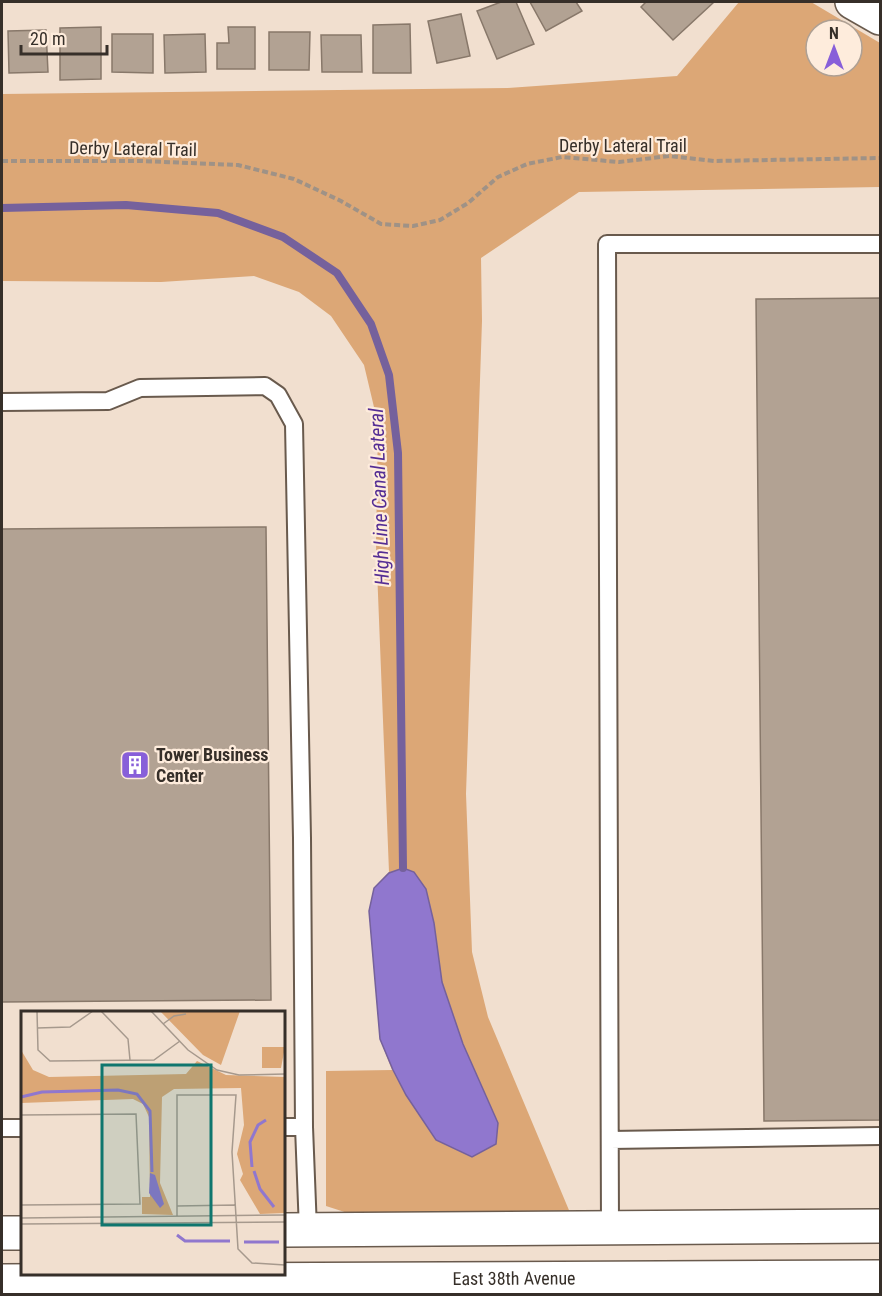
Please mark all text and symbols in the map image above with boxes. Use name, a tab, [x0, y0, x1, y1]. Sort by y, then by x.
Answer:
scale bar	[21, 18, 106, 56]
north arrow	[804, 18, 864, 78]
text: N	[829, 24, 839, 43]
text: 20 m	[30, 28, 65, 49]
street label: Derby Lateral Trail	[559, 135, 687, 156]
street label: Derby Lateral Trail	[69, 137, 197, 160]
water label: High Line Canal Lateral	[364, 407, 394, 586]
place label: Tower Business Center	[156, 744, 269, 786]
building icon: Tower Business Center	[119, 749, 151, 781]
inset map	[21, 1011, 285, 1275]
street label: East 38th Avenue	[452, 1267, 576, 1289]

